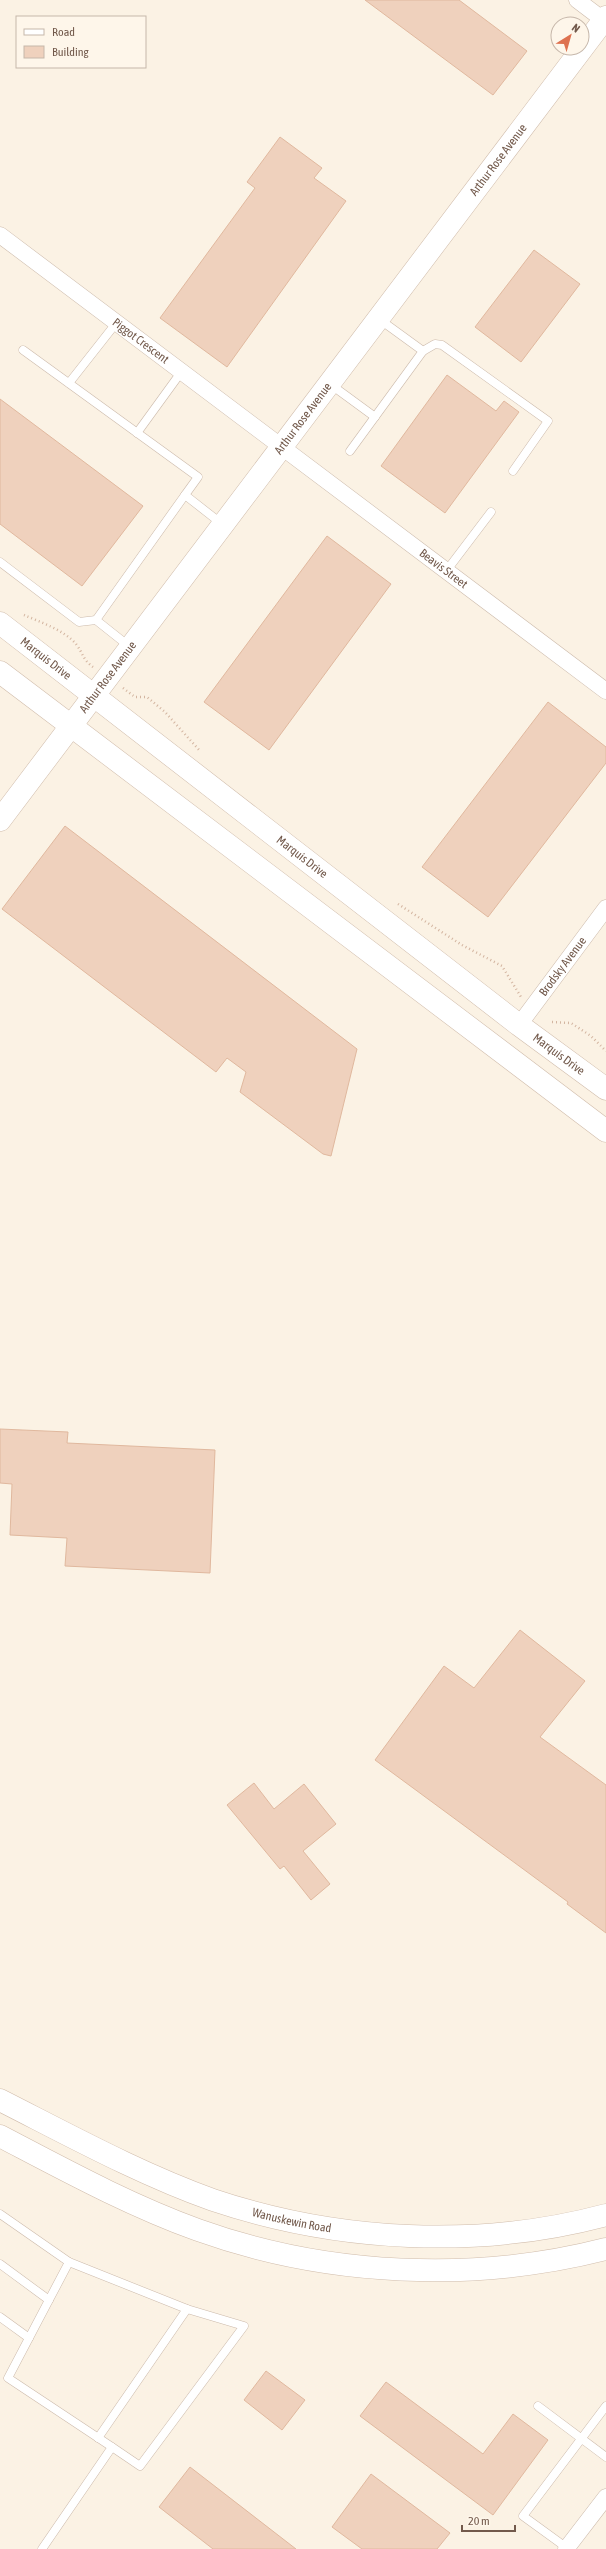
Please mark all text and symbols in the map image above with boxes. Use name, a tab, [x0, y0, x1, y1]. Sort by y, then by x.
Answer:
legend	[16, 16, 146, 68]
north arrow	[550, 16, 590, 56]
text: N	[570, 21, 582, 35]
text: Road	[52, 25, 75, 39]
text: Building	[52, 45, 90, 59]
street label: Arthur Rose Avenue	[467, 121, 530, 198]
street label: Piggot Crescent	[110, 315, 172, 367]
street label: Arthur Rose Avenue	[272, 380, 334, 457]
street label: Beavis Street	[417, 546, 471, 592]
street label: Marquis Drive	[18, 634, 74, 683]
street label: Arthur Rose Avenue	[76, 639, 139, 716]
street label: Marquis Drive	[274, 833, 330, 881]
street label: Brodsky Avenue	[536, 934, 589, 999]
street label: Marquis Drive	[530, 1031, 587, 1078]
street label: Wanuskewin Road	[251, 2205, 332, 2235]
scale bar	[462, 2507, 515, 2533]
text: 20 m	[468, 2514, 490, 2528]

